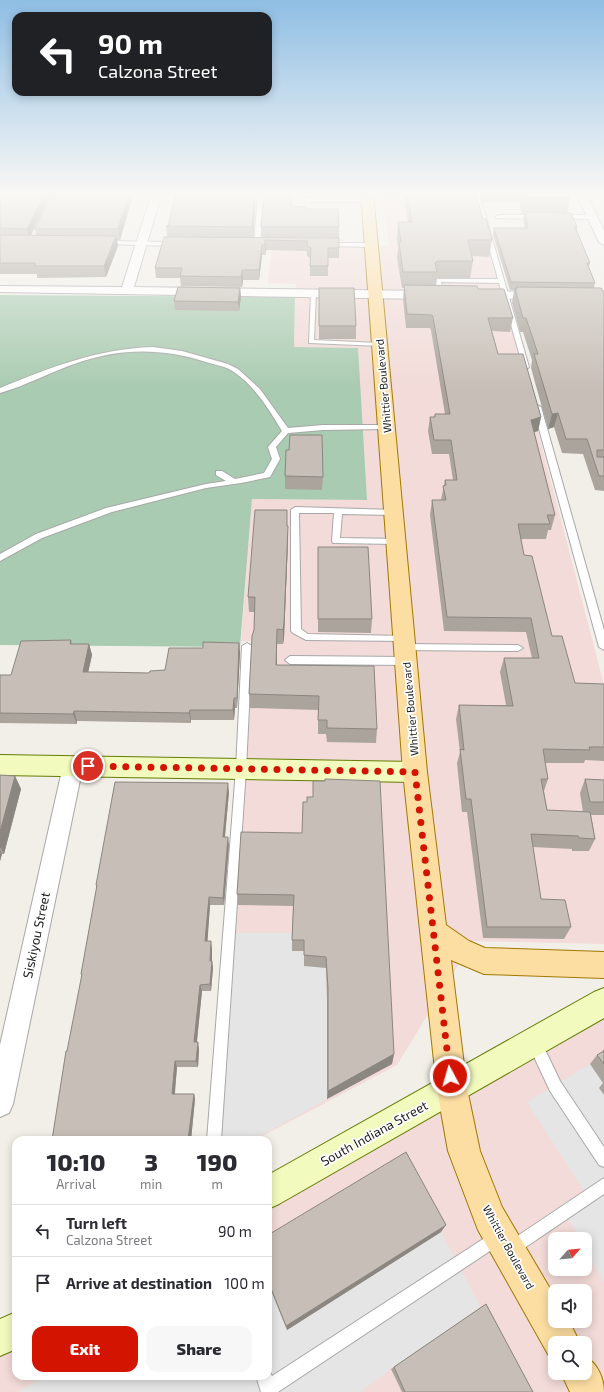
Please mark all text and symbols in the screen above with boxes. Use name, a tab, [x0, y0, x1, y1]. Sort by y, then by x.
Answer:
text: 90 m	[98, 26, 163, 60]
icon: left	[32, 28, 84, 80]
text: Calzona Street	[98, 60, 217, 82]
street label: Whittier Boulevard	[372, 339, 394, 433]
street label: Whittier Boulevard	[399, 662, 421, 756]
pin	[71, 749, 105, 783]
icon: arrive	[77, 755, 99, 777]
street label: Siskiyou Street	[19, 890, 53, 980]
position arrow	[429, 1055, 471, 1097]
street label: South Indiana Street	[318, 1097, 430, 1169]
text: 10:10	[47, 1147, 106, 1176]
text: 3	[144, 1147, 158, 1176]
text: 190	[197, 1147, 238, 1176]
text: Arrival	[56, 1176, 96, 1192]
text: min	[140, 1176, 162, 1192]
text: m	[211, 1176, 223, 1192]
street label: Whittier Boulevard	[481, 1203, 537, 1291]
text: Turn left	[66, 1214, 127, 1232]
icon: left	[32, 1220, 54, 1242]
text: 90 m	[218, 1222, 252, 1240]
text: Calzona Street	[66, 1232, 152, 1248]
north arrow	[548, 1232, 592, 1276]
map controls	[548, 1232, 592, 1380]
icon: arrive	[32, 1272, 54, 1294]
text: Arrive at destination	[66, 1274, 212, 1292]
text: 100 m	[224, 1274, 265, 1292]
button: sound	[548, 1284, 592, 1328]
button: Exit	[32, 1326, 138, 1372]
button: Share	[146, 1326, 252, 1372]
button: search	[548, 1336, 592, 1380]

